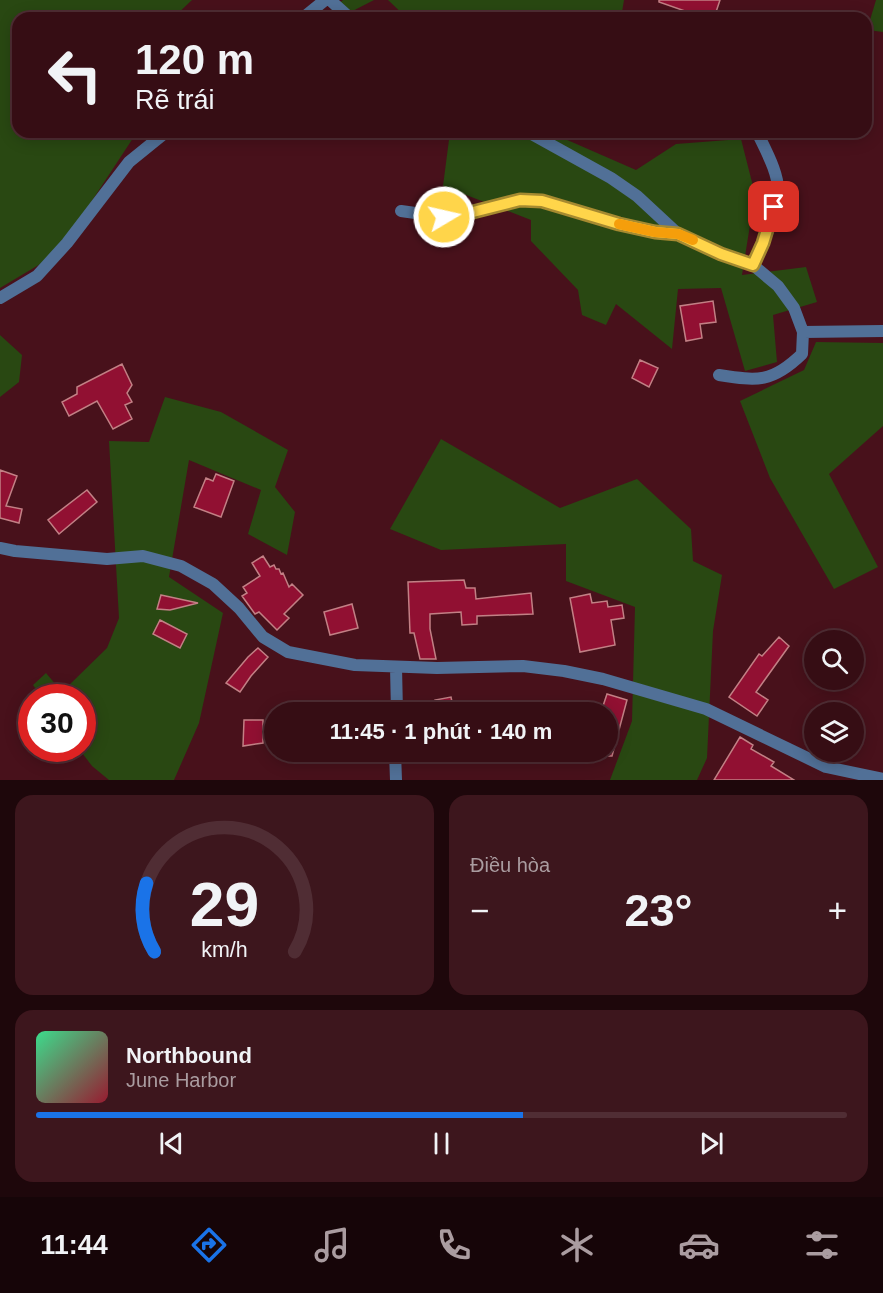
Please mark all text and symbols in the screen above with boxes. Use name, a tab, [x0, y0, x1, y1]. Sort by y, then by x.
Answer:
icon: left	[36, 36, 114, 114]
text: 120 m	[135, 36, 254, 83]
text: Rẽ trái	[135, 85, 215, 115]
pin	[748, 181, 799, 232]
position arrow	[412, 185, 476, 249]
icon: arrive	[757, 190, 790, 223]
map controls	[804, 630, 864, 762]
button: search	[804, 630, 864, 690]
speed limit sign: 30	[18, 684, 96, 762]
button: layers	[804, 702, 864, 762]
text: 11:45 · 1 phút · 140 m	[330, 719, 552, 744]
text: Điều hòa	[470, 854, 550, 876]
text: 29	[190, 870, 259, 939]
text: 23°	[624, 885, 693, 936]
text: −	[470, 892, 489, 929]
text: +	[828, 892, 847, 929]
text: km/h	[201, 938, 248, 962]
text: Northbound	[126, 1043, 252, 1068]
text: June Harbor	[126, 1069, 236, 1091]
icon: previous	[155, 1127, 188, 1160]
icon: pause	[425, 1127, 458, 1160]
icon: next	[695, 1127, 728, 1160]
icon: directions	[188, 1224, 230, 1266]
icon: music	[311, 1224, 353, 1266]
icon: phone	[433, 1224, 475, 1266]
icon: climate	[556, 1224, 598, 1266]
icon: car	[678, 1224, 720, 1266]
icon: filters	[801, 1224, 843, 1266]
text: 11:44	[40, 1230, 108, 1260]

